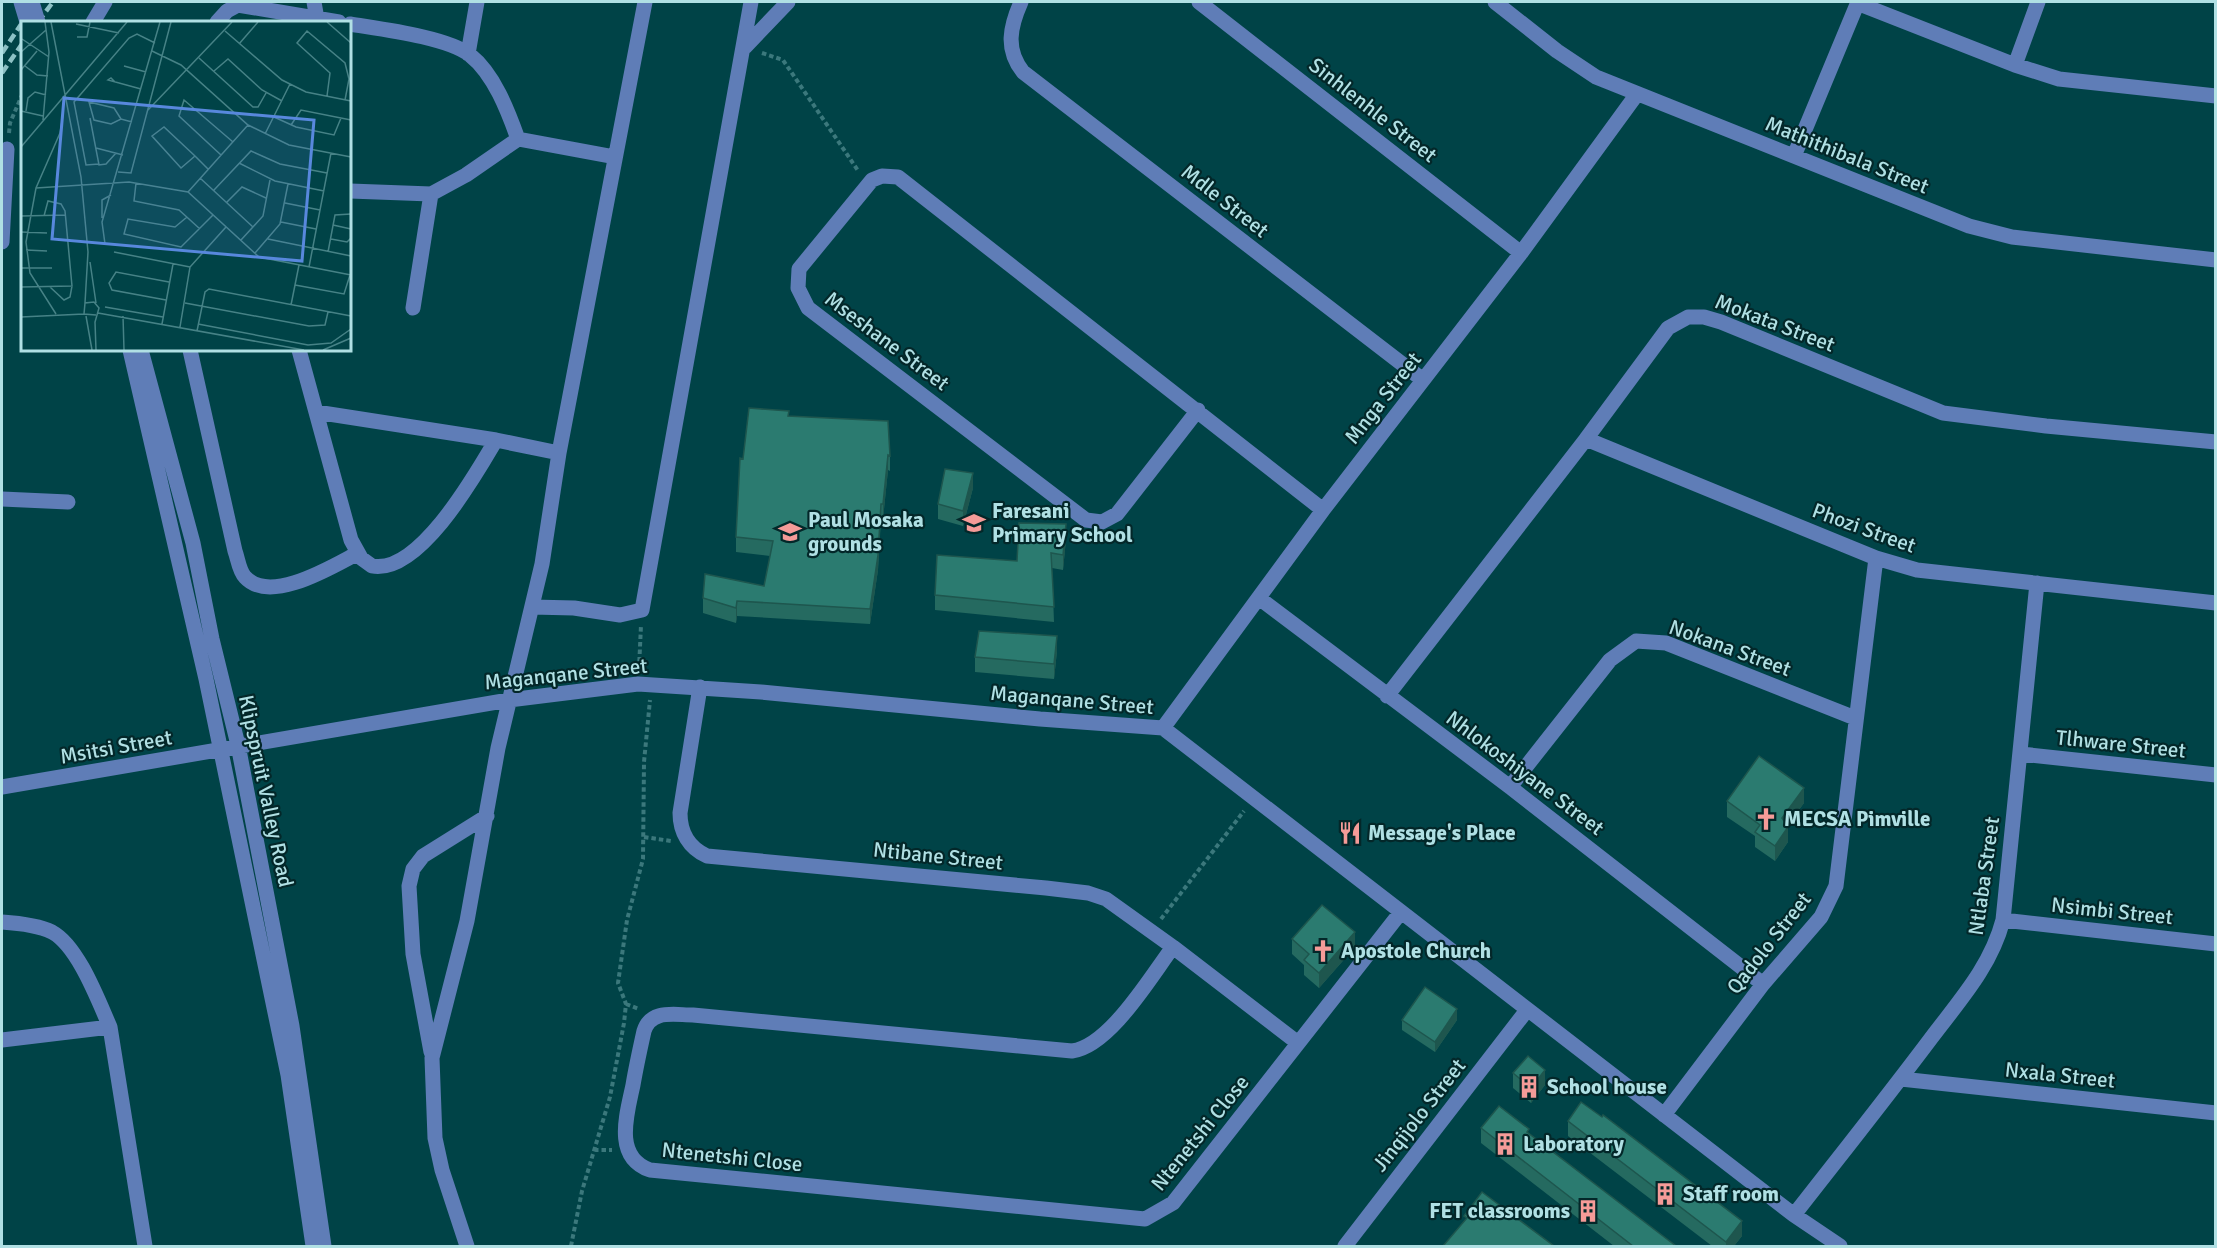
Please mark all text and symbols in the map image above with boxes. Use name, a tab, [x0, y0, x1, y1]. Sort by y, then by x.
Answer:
inset map	[21, 21, 351, 351]
street label: Sinhlenhle Street	[1304, 52, 1442, 168]
street label: Mathithibala Street	[1761, 110, 1933, 200]
street label: Mdle Street	[1176, 159, 1274, 243]
street label: Mseshane Street	[820, 286, 954, 396]
street label: Mokata Street	[1711, 288, 1839, 358]
street label: Mnga Street	[1339, 347, 1427, 449]
street label: Phozi Street	[1809, 497, 1919, 559]
place label: Faresani Primary School	[992, 498, 1133, 548]
place label: Paul Mosaka grounds	[808, 507, 924, 557]
school or university icon: Faresani Primary School	[961, 510, 987, 536]
school or university icon: Paul Mosaka grounds	[777, 519, 803, 545]
street label: Nokana Street	[1666, 614, 1794, 682]
street label: Maganqane Street	[483, 653, 649, 695]
street label: Maganqane Street	[989, 680, 1155, 720]
street label: Klipspruit Valley Road	[233, 693, 299, 889]
street label: Nhlokoshiyane Street	[1441, 705, 1609, 841]
street label: Msitsi Street	[58, 724, 174, 770]
street label: Tlhware Street	[2055, 724, 2187, 764]
church icon: MECSA Pimville	[1753, 806, 1779, 832]
place label: MECSA Pimville	[1784, 806, 1930, 832]
street label: Ntlaba Street	[1963, 815, 2005, 937]
restaurant icon: Message's Place	[1337, 820, 1363, 846]
place label: Message's Place	[1368, 820, 1516, 846]
street label: Ntibane Street	[872, 836, 1004, 876]
street label: Qadolo Street	[1721, 887, 1817, 999]
street label: Nsimbi Street	[2050, 892, 2174, 930]
church icon: Apostole Church	[1310, 938, 1336, 964]
place label: Apostole Church	[1341, 938, 1491, 964]
street label: Jinqijolo Street	[1367, 1053, 1471, 1177]
street label: Nxala Street	[2004, 1056, 2116, 1094]
street label: Ntenetshi Close	[1145, 1070, 1255, 1196]
building icon: School house	[1516, 1074, 1542, 1100]
place label: School house	[1547, 1074, 1667, 1100]
building icon: Laboratory	[1492, 1131, 1518, 1157]
place label: Laboratory	[1523, 1131, 1624, 1157]
street label: Ntenetshi Close	[660, 1137, 804, 1177]
building icon: Staff room	[1652, 1181, 1678, 1207]
place label: Staff room	[1683, 1181, 1779, 1207]
place label: FET classrooms	[1429, 1198, 1570, 1224]
building icon: FET classrooms	[1575, 1198, 1601, 1224]

